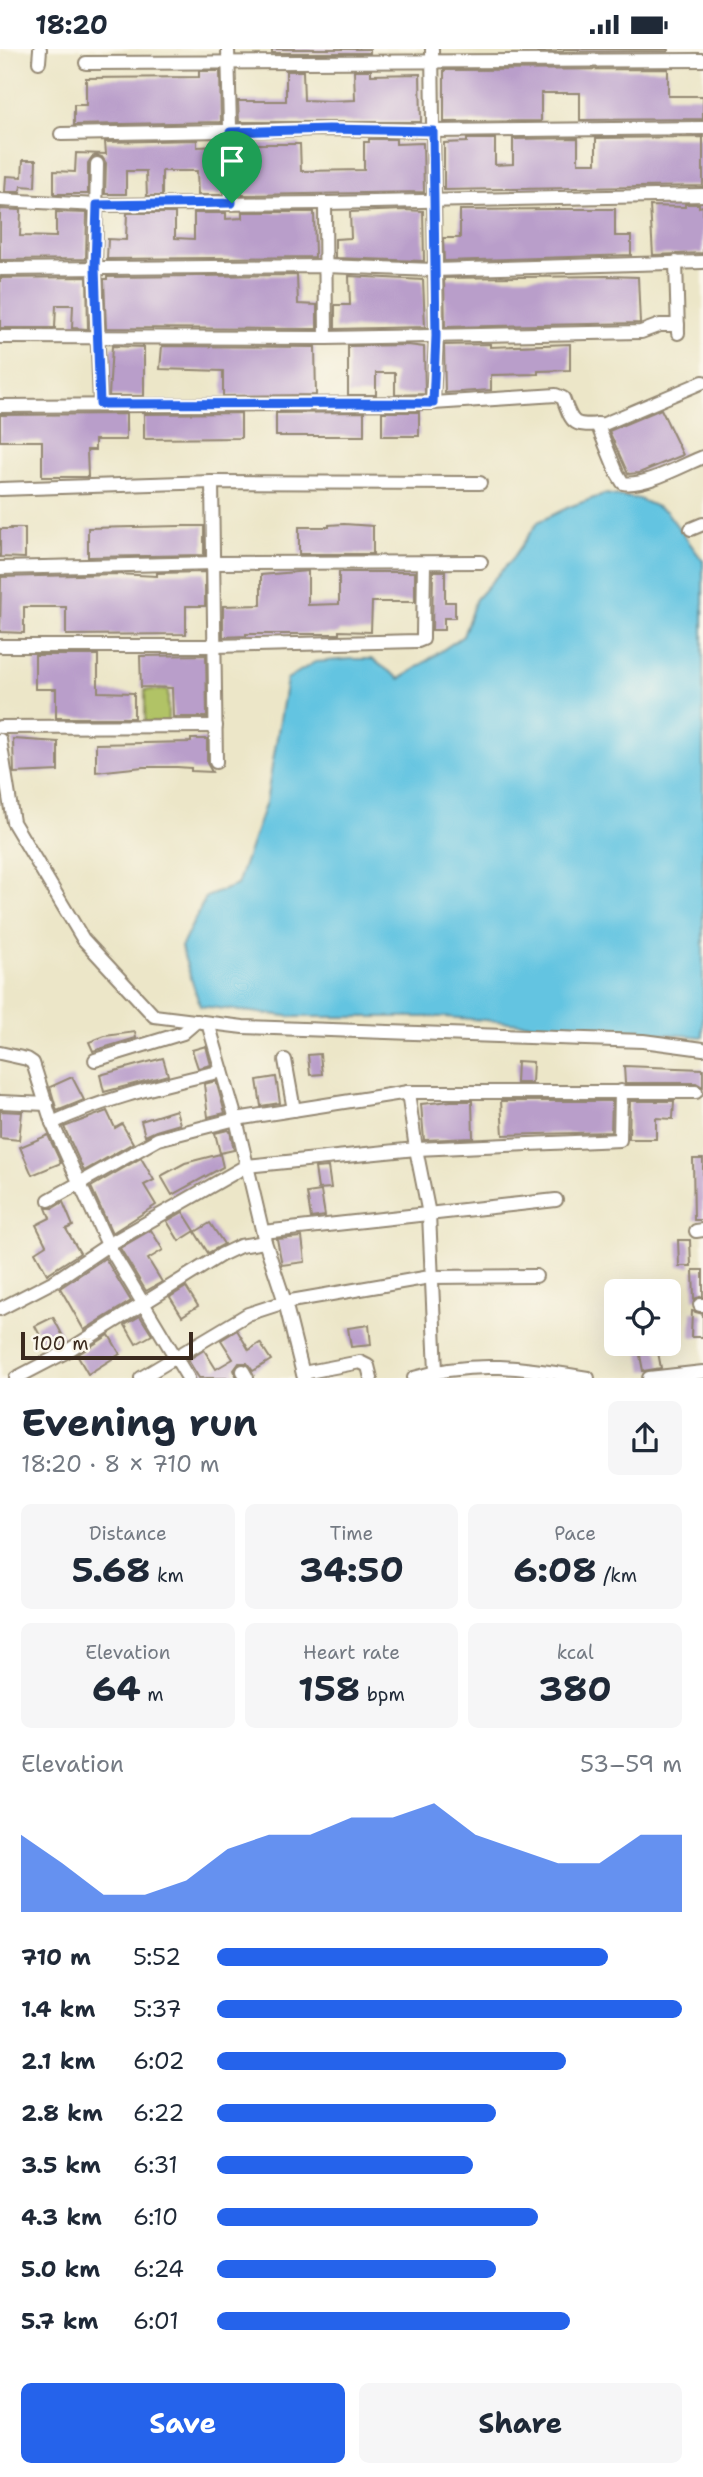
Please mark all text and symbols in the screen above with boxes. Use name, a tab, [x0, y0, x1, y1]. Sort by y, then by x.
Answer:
text: 18:20	[35, 7, 108, 42]
pin	[202, 131, 262, 203]
icon: arrive	[213, 142, 251, 180]
map controls	[604, 1279, 681, 1356]
button: locate	[604, 1279, 681, 1356]
scale bar	[21, 1329, 192, 1361]
text: 100 m	[32, 1331, 89, 1356]
text: Evening run	[21, 1397, 258, 1448]
button: share	[608, 1401, 682, 1475]
text: 18:20 · 8 × 710 m	[21, 1449, 220, 1479]
text: Distance	[89, 1521, 167, 1546]
text: Time	[330, 1521, 373, 1546]
text: Pace	[554, 1521, 596, 1546]
text: 5.68	[72, 1546, 150, 1593]
text: 34:50	[299, 1546, 404, 1593]
text: 6:08	[513, 1546, 597, 1593]
text: km	[150, 1563, 184, 1588]
text: /km	[597, 1563, 637, 1588]
text: Elevation	[85, 1640, 170, 1665]
text: Heart rate	[303, 1640, 400, 1665]
text: kcal	[557, 1640, 594, 1665]
text: 64	[92, 1665, 141, 1712]
text: 158	[298, 1665, 360, 1712]
text: 380	[539, 1665, 612, 1712]
text: m	[141, 1682, 164, 1707]
text: bpm	[360, 1682, 405, 1707]
text: Elevation	[21, 1749, 124, 1779]
text: 53–59 m	[580, 1749, 682, 1779]
text: 710 m	[21, 1942, 91, 1972]
text: 5:52	[133, 1942, 181, 1972]
text: 1.4 km	[21, 1994, 95, 2024]
text: 5:37	[133, 1994, 182, 2024]
text: 2.1 km	[21, 2046, 95, 2076]
text: 6:02	[133, 2046, 185, 2076]
text: 2.8 km	[21, 2098, 103, 2128]
text: 6:22	[133, 2098, 184, 2128]
text: 3.5 km	[21, 2150, 101, 2180]
text: 6:31	[133, 2150, 178, 2180]
text: 4.3 km	[21, 2202, 102, 2232]
text: 6:10	[133, 2202, 178, 2232]
text: 5.0 km	[21, 2254, 100, 2284]
text: 6:24	[133, 2254, 184, 2284]
text: 5.7 km	[21, 2306, 98, 2336]
text: 6:01	[133, 2306, 179, 2336]
button: Save	[21, 2383, 345, 2463]
button: Share	[359, 2383, 682, 2463]

